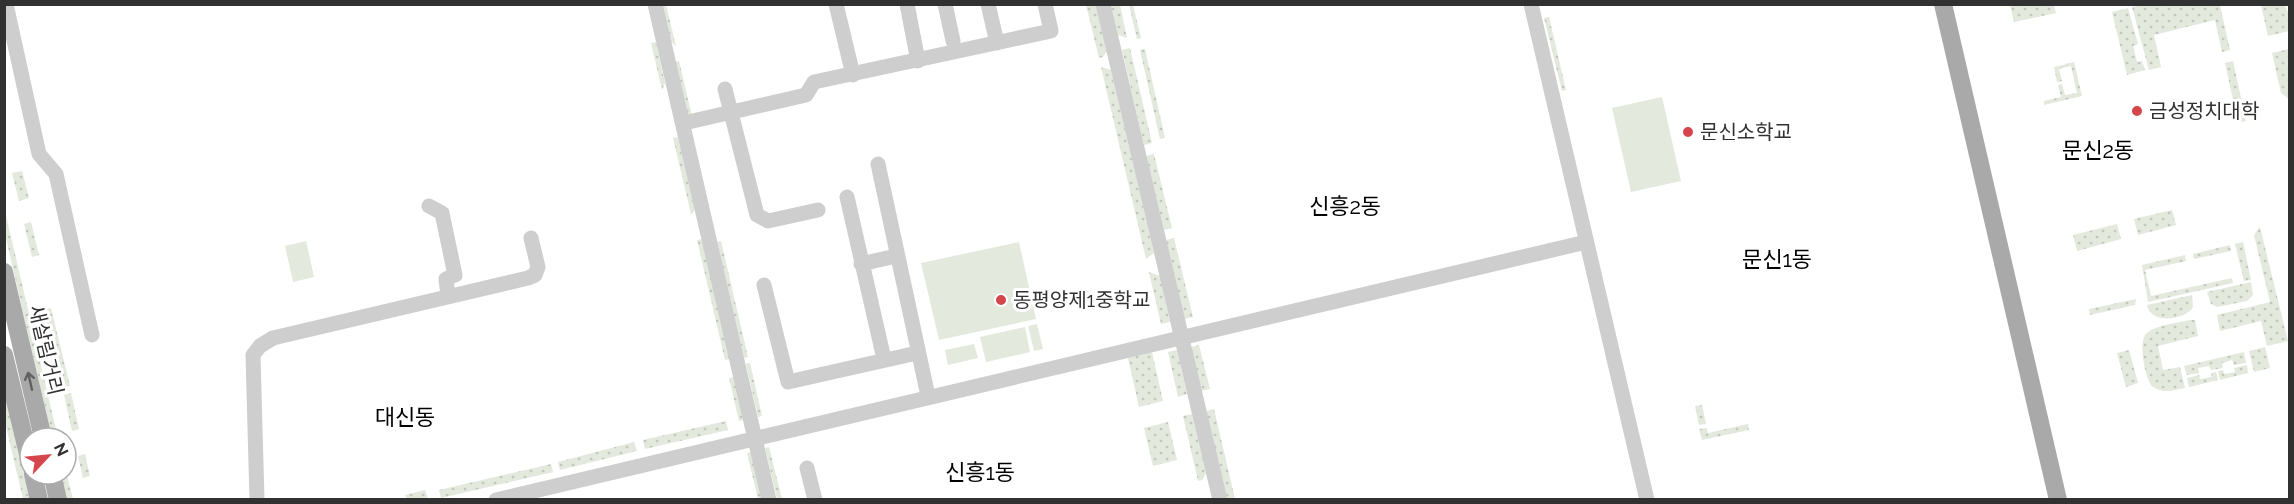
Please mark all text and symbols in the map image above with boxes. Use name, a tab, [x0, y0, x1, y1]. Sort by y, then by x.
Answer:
place label: 금성정치대학	[2149, 99, 2259, 123]
marker: 금성정치대학	[2130, 104, 2144, 118]
place label: 문신소학교	[1700, 120, 1792, 144]
marker: 문신소학교	[1681, 125, 1695, 139]
district label: 문신2동	[2062, 137, 2134, 163]
district label: 신흥2동	[1309, 193, 1381, 219]
district label: 문신1동	[1742, 246, 1812, 272]
place label: 동평양제1중학교	[1013, 288, 1150, 312]
marker: 동평양제1중학교	[994, 293, 1008, 307]
street label: 새살림거리	[24, 302, 68, 398]
one-way arrow	[24, 372, 35, 391]
district label: 대신동	[375, 404, 435, 430]
north arrow	[18, 426, 78, 486]
text: N	[50, 440, 72, 459]
district label: 신흥1동	[945, 459, 1015, 485]

